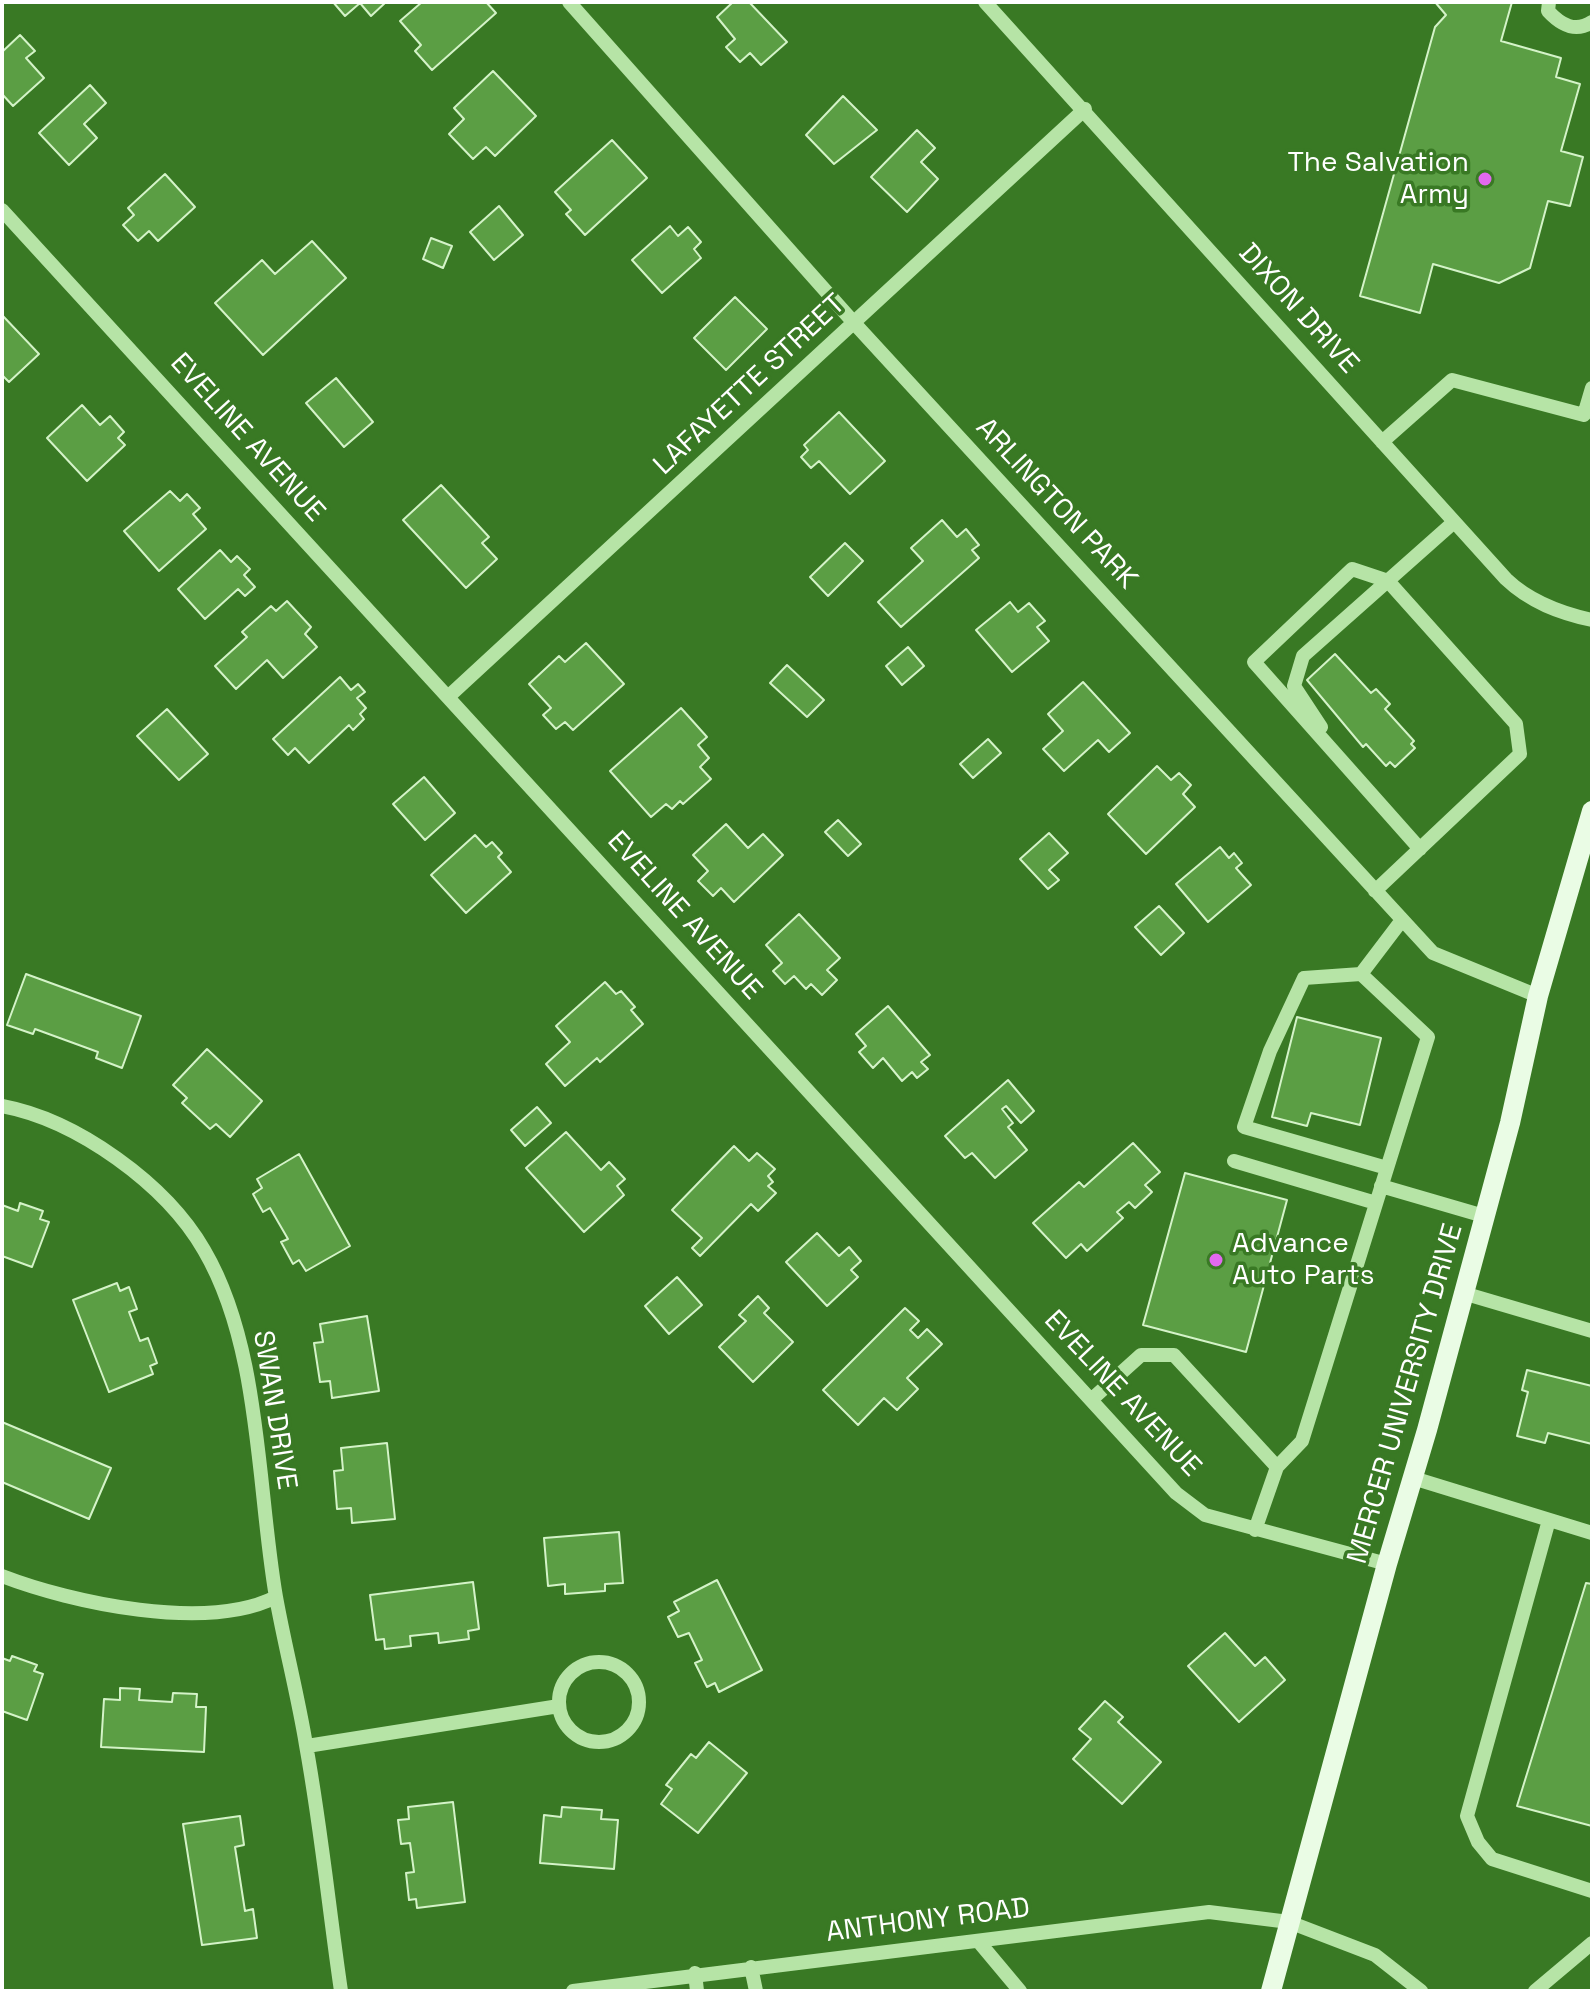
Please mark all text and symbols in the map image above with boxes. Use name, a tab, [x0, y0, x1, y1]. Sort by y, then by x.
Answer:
place label: The Salvation Army	[1287, 146, 1469, 212]
marker: The Salvation Army	[1476, 170, 1494, 188]
street label: DIXON DRIVE	[1231, 237, 1365, 381]
street label: LAFAYETTE STREET	[647, 288, 853, 482]
street label: EVELINE AVENUE	[163, 347, 331, 529]
street label: ARLINGTON PARK	[968, 412, 1144, 596]
street label: EVELINE AVENUE	[600, 825, 768, 1007]
street label: MERCER UNIVERSITY DRIVE	[1341, 1220, 1471, 1568]
place label: Advance Auto Parts	[1232, 1227, 1374, 1293]
marker: Advance Auto Parts	[1207, 1251, 1225, 1269]
street label: EVELINE AVENUE	[1036, 1304, 1208, 1484]
street label: SWAN DRIVE	[245, 1328, 303, 1492]
street label: ANTHONY ROAD	[824, 1892, 1032, 1950]

